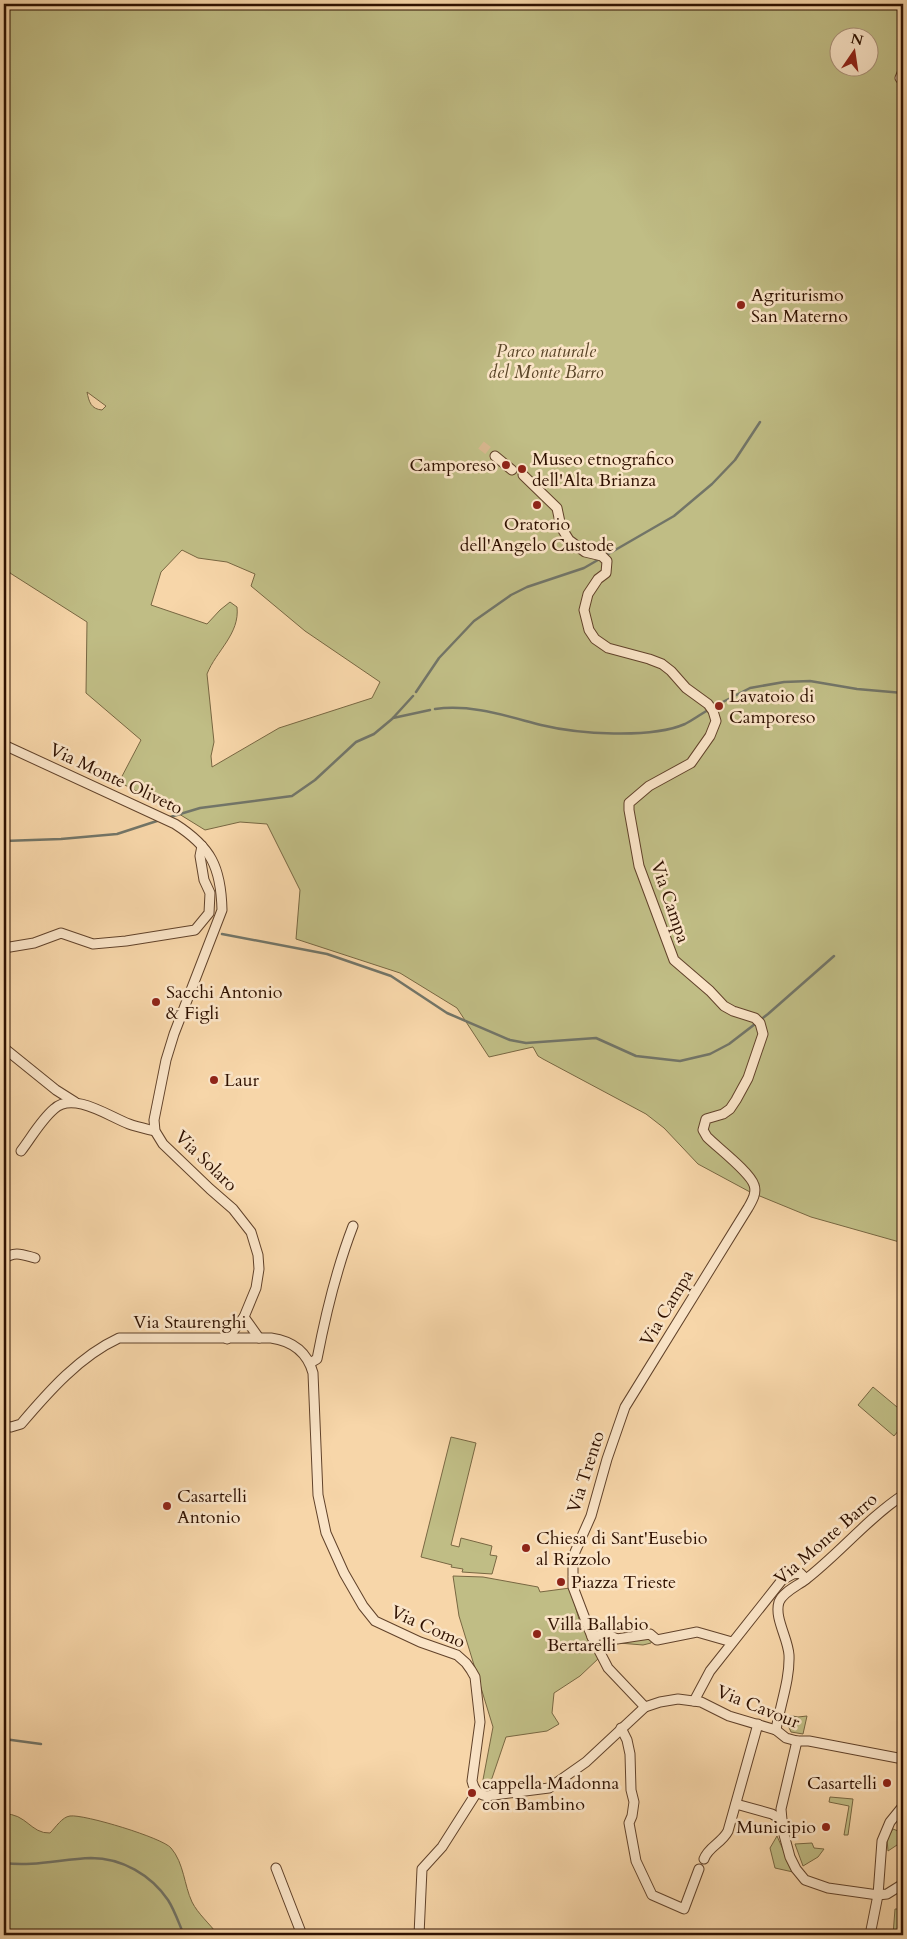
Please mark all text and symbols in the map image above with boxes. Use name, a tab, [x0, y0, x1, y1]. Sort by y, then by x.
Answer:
north arrow	[830, 28, 880, 78]
text: N	[849, 29, 865, 50]
place label: Agriturismo San Materno	[751, 283, 848, 329]
marker: Agriturismo San Materno	[735, 299, 747, 311]
park label: Parco naturale del Monte Barro	[488, 339, 604, 385]
place label: Museo etnografico dell'Alta Brianza	[532, 447, 674, 493]
place label: Camporeso	[409, 453, 496, 478]
marker: Camporeso	[500, 459, 512, 471]
marker: Museo etnografico dell'Alta Brianza	[516, 463, 528, 475]
marker: Oratorio dell'Angelo Custode	[531, 499, 543, 511]
place label: Oratorio dell'Angelo Custode	[460, 512, 614, 558]
place label: Lavatoio di Camporeso	[729, 684, 816, 730]
marker: Lavatoio di Camporeso	[713, 700, 725, 712]
street label: Via Monte Oliveto	[45, 737, 187, 821]
street label: Via Campa	[644, 858, 696, 946]
place label: Sacchi Antonio & Figli	[166, 980, 283, 1026]
marker: Sacchi Antonio & Figli	[150, 996, 162, 1008]
place label: Laur	[224, 1068, 260, 1093]
marker: Laur	[208, 1074, 220, 1086]
street label: Via Solaro	[169, 1125, 243, 1197]
street label: Via Campa	[634, 1265, 700, 1351]
street label: Via Staurenghi	[133, 1310, 247, 1335]
street label: Via Trento	[561, 1428, 611, 1516]
place label: Casartelli Antonio	[177, 1484, 247, 1530]
street label: Via Monte Barro	[769, 1487, 883, 1591]
marker: Casartelli Antonio	[161, 1500, 173, 1512]
place label: Chiesa di Sant'Eusebio al Rizzolo	[536, 1526, 708, 1572]
marker: Chiesa di Sant'Eusebio al Rizzolo	[520, 1542, 532, 1554]
place label: Piazza Trieste	[571, 1570, 676, 1595]
marker: Piazza Trieste	[555, 1576, 567, 1588]
street label: Via Como	[387, 1599, 470, 1655]
place label: Villa Ballabio Bertarelli	[547, 1612, 649, 1658]
marker: Villa Ballabio Bertarelli	[531, 1628, 543, 1640]
street label: Via Cavour	[713, 1679, 804, 1735]
place label: cappella Madonna con Bambino	[482, 1771, 620, 1817]
place label: Casartelli	[807, 1771, 877, 1796]
marker: Casartelli	[881, 1777, 893, 1789]
marker: cappella Madonna con Bambino	[466, 1787, 478, 1799]
place label: Municipio	[736, 1815, 816, 1840]
marker: Municipio	[820, 1821, 832, 1833]

